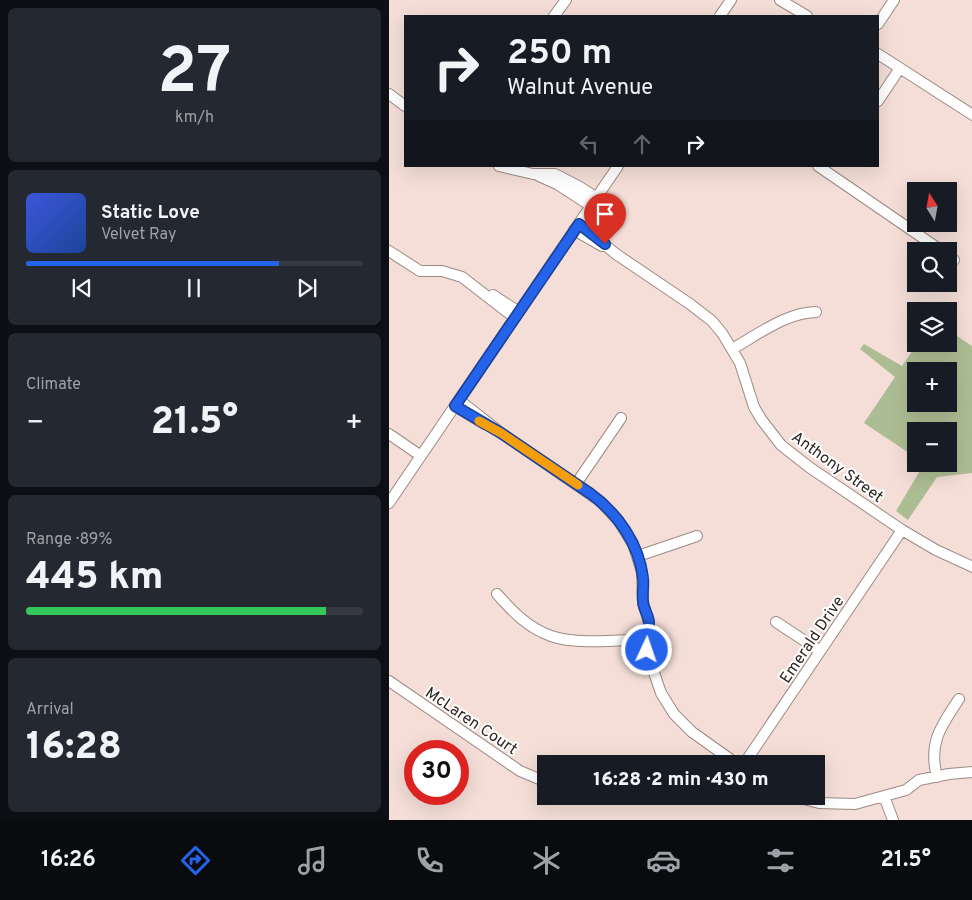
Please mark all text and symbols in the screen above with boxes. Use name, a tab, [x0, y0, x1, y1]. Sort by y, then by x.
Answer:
text: 250 m	[507, 32, 612, 76]
text: 27	[158, 34, 231, 116]
icon: right	[424, 35, 489, 100]
text: Walnut Avenue	[507, 75, 653, 102]
text: km/h	[175, 108, 214, 128]
icon: left	[575, 130, 603, 158]
icon: ahead	[628, 130, 656, 158]
icon: right	[681, 130, 709, 158]
north arrow	[907, 182, 957, 232]
map controls	[907, 182, 957, 472]
pin	[584, 193, 626, 244]
icon: arrive	[591, 200, 619, 228]
text: Static Love	[101, 201, 200, 225]
text: Velvet Ray	[101, 225, 176, 245]
button: search	[907, 242, 957, 292]
icon: previous	[68, 274, 96, 302]
icon: pause	[180, 274, 208, 302]
icon: next	[293, 274, 321, 302]
button: layers	[907, 302, 957, 352]
button: +	[907, 362, 957, 412]
text: Climate	[26, 375, 81, 395]
text: 21.5°	[151, 399, 238, 448]
text: −	[26, 406, 44, 442]
text: +	[345, 406, 363, 442]
button: −	[907, 422, 957, 472]
street label: Anthony Street	[787, 428, 887, 508]
text: Range · 89%	[26, 530, 112, 550]
text: 445 km	[26, 554, 163, 603]
street label: Emerald Drive	[776, 593, 849, 688]
position arrow	[620, 623, 672, 675]
street label: McLaren Court	[421, 683, 521, 760]
text: Arrival	[26, 700, 74, 720]
text: 16:28	[26, 724, 122, 773]
speed limit sign: 30	[404, 740, 469, 805]
text: 16:28 · 2 min · 430 m	[593, 768, 769, 792]
icon: directions	[178, 843, 213, 878]
icon: music	[295, 843, 330, 878]
icon: phone	[412, 843, 447, 878]
icon: climate	[529, 843, 564, 878]
icon: car	[646, 843, 681, 878]
icon: filters	[763, 843, 798, 878]
text: 16:26	[41, 847, 96, 874]
text: 21.5°	[881, 847, 931, 874]

